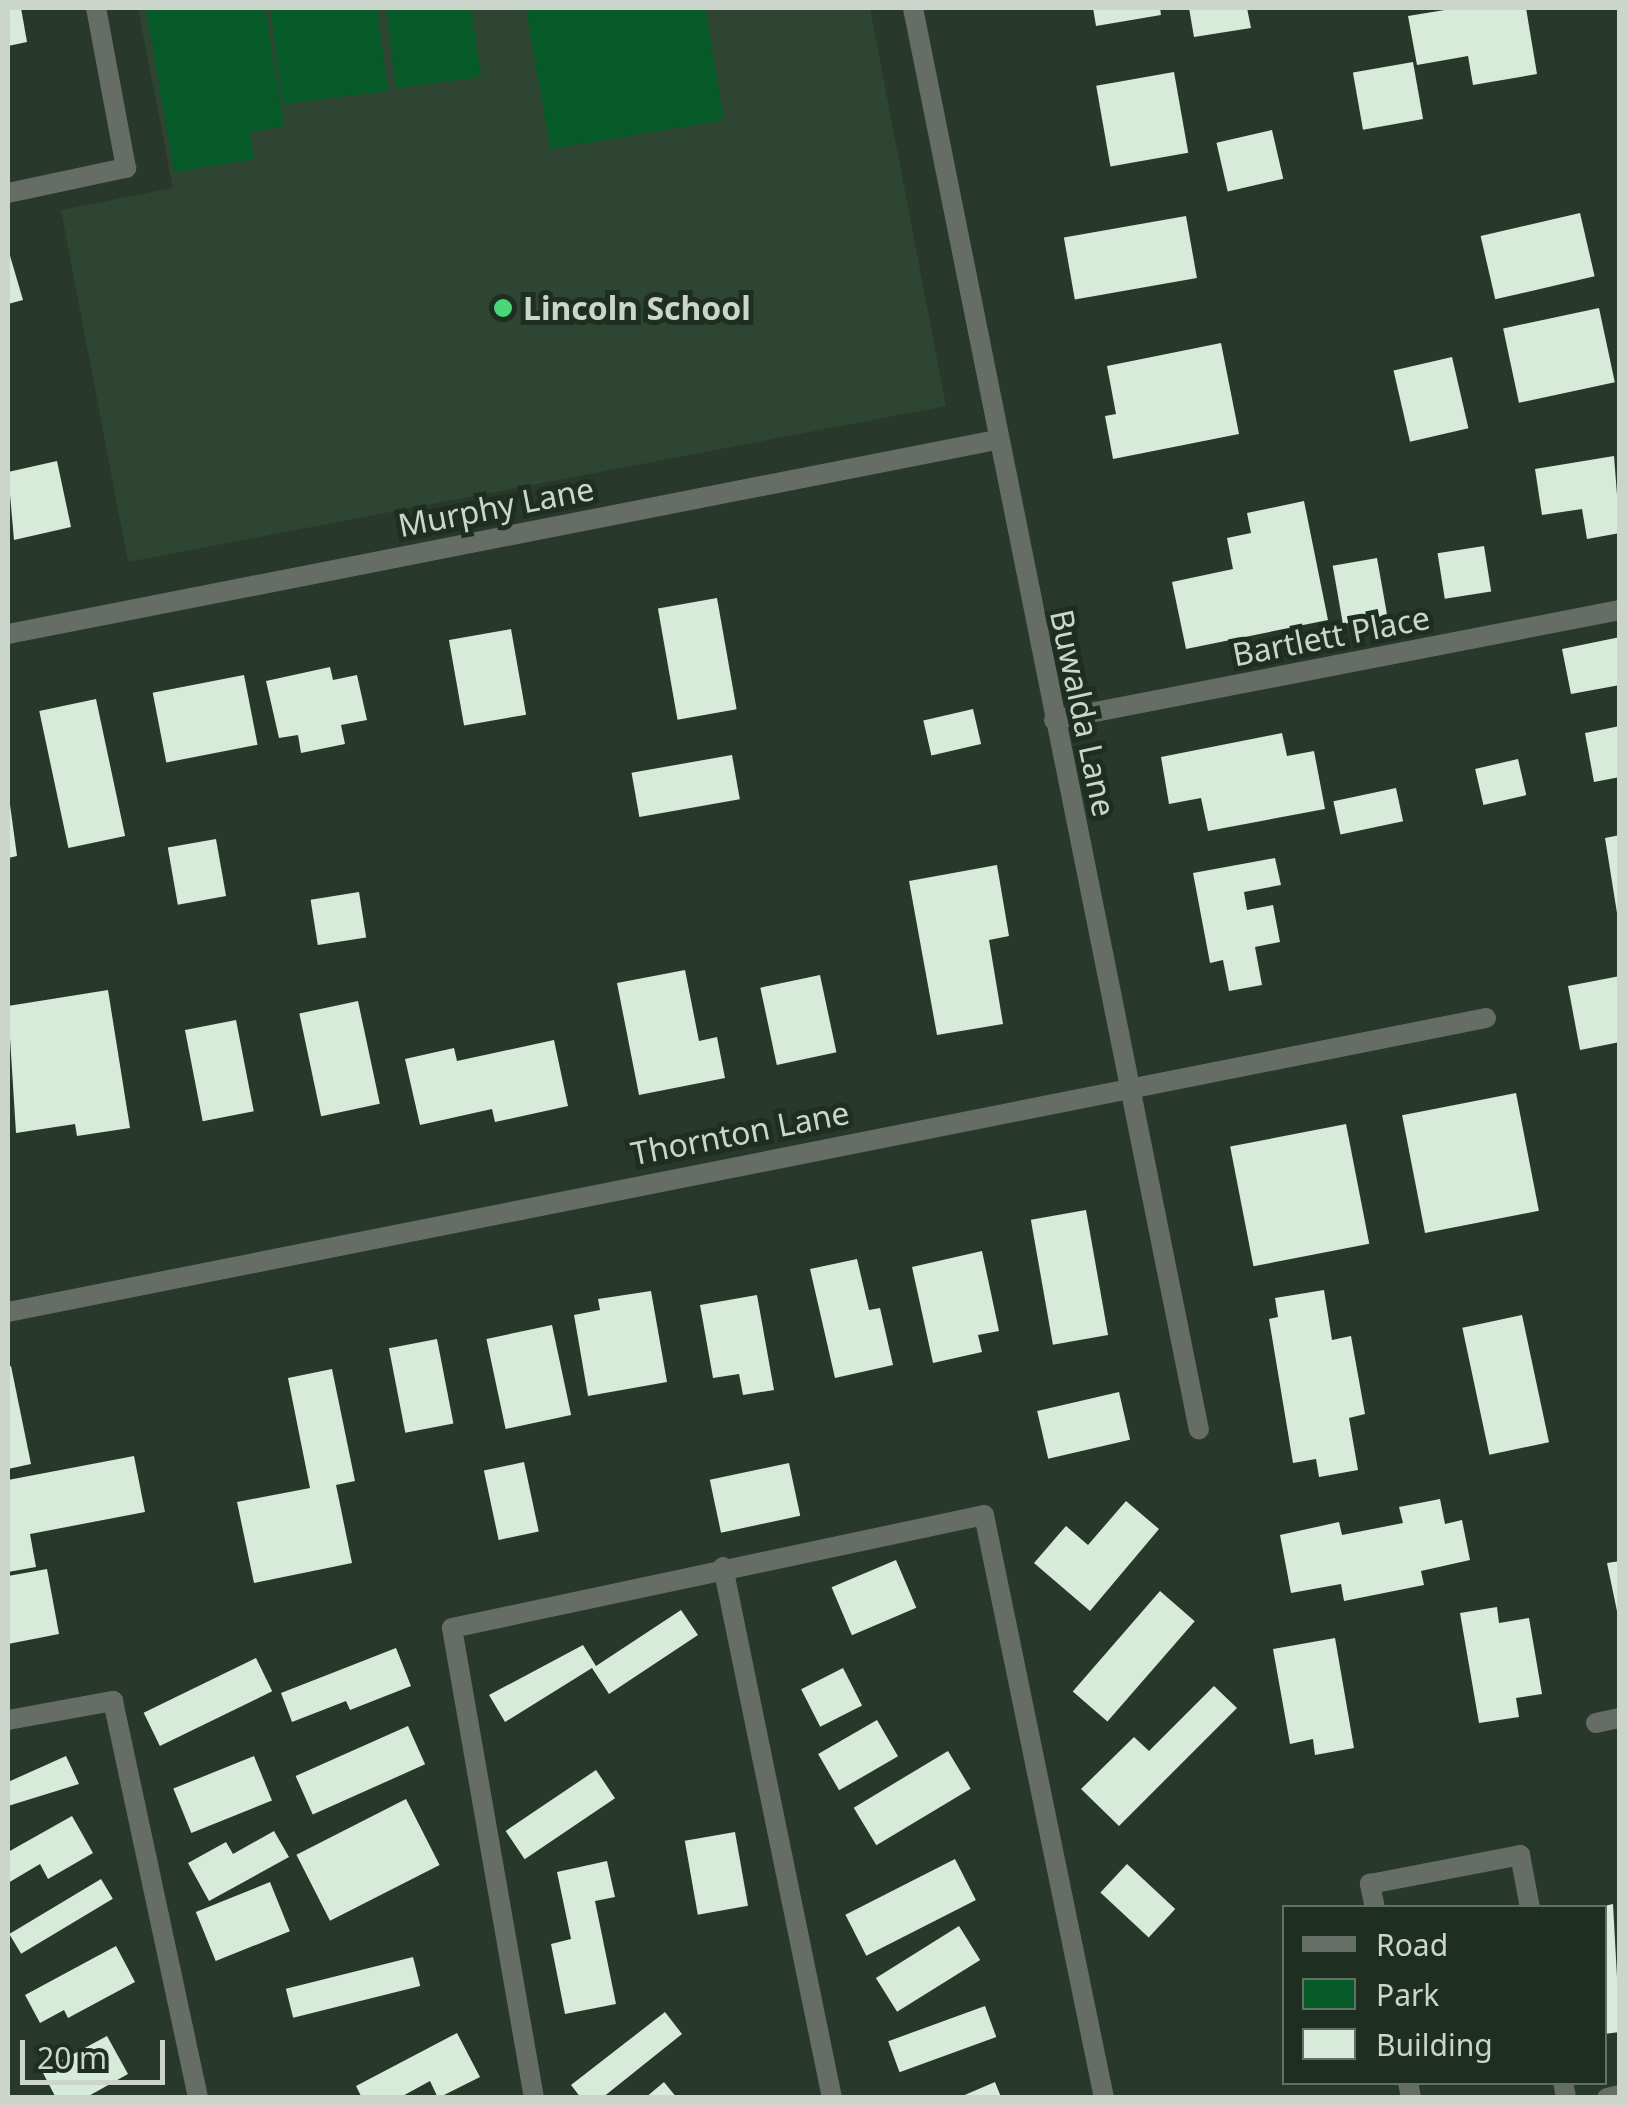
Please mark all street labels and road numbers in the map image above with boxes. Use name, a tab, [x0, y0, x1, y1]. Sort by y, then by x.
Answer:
street label: Murphy Lane	[395, 469, 597, 545]
street label: Bartlett Place	[1229, 598, 1433, 674]
street label: Buwalda Lane	[1042, 606, 1124, 820]
street label: Thornton Lane	[628, 1093, 852, 1173]

